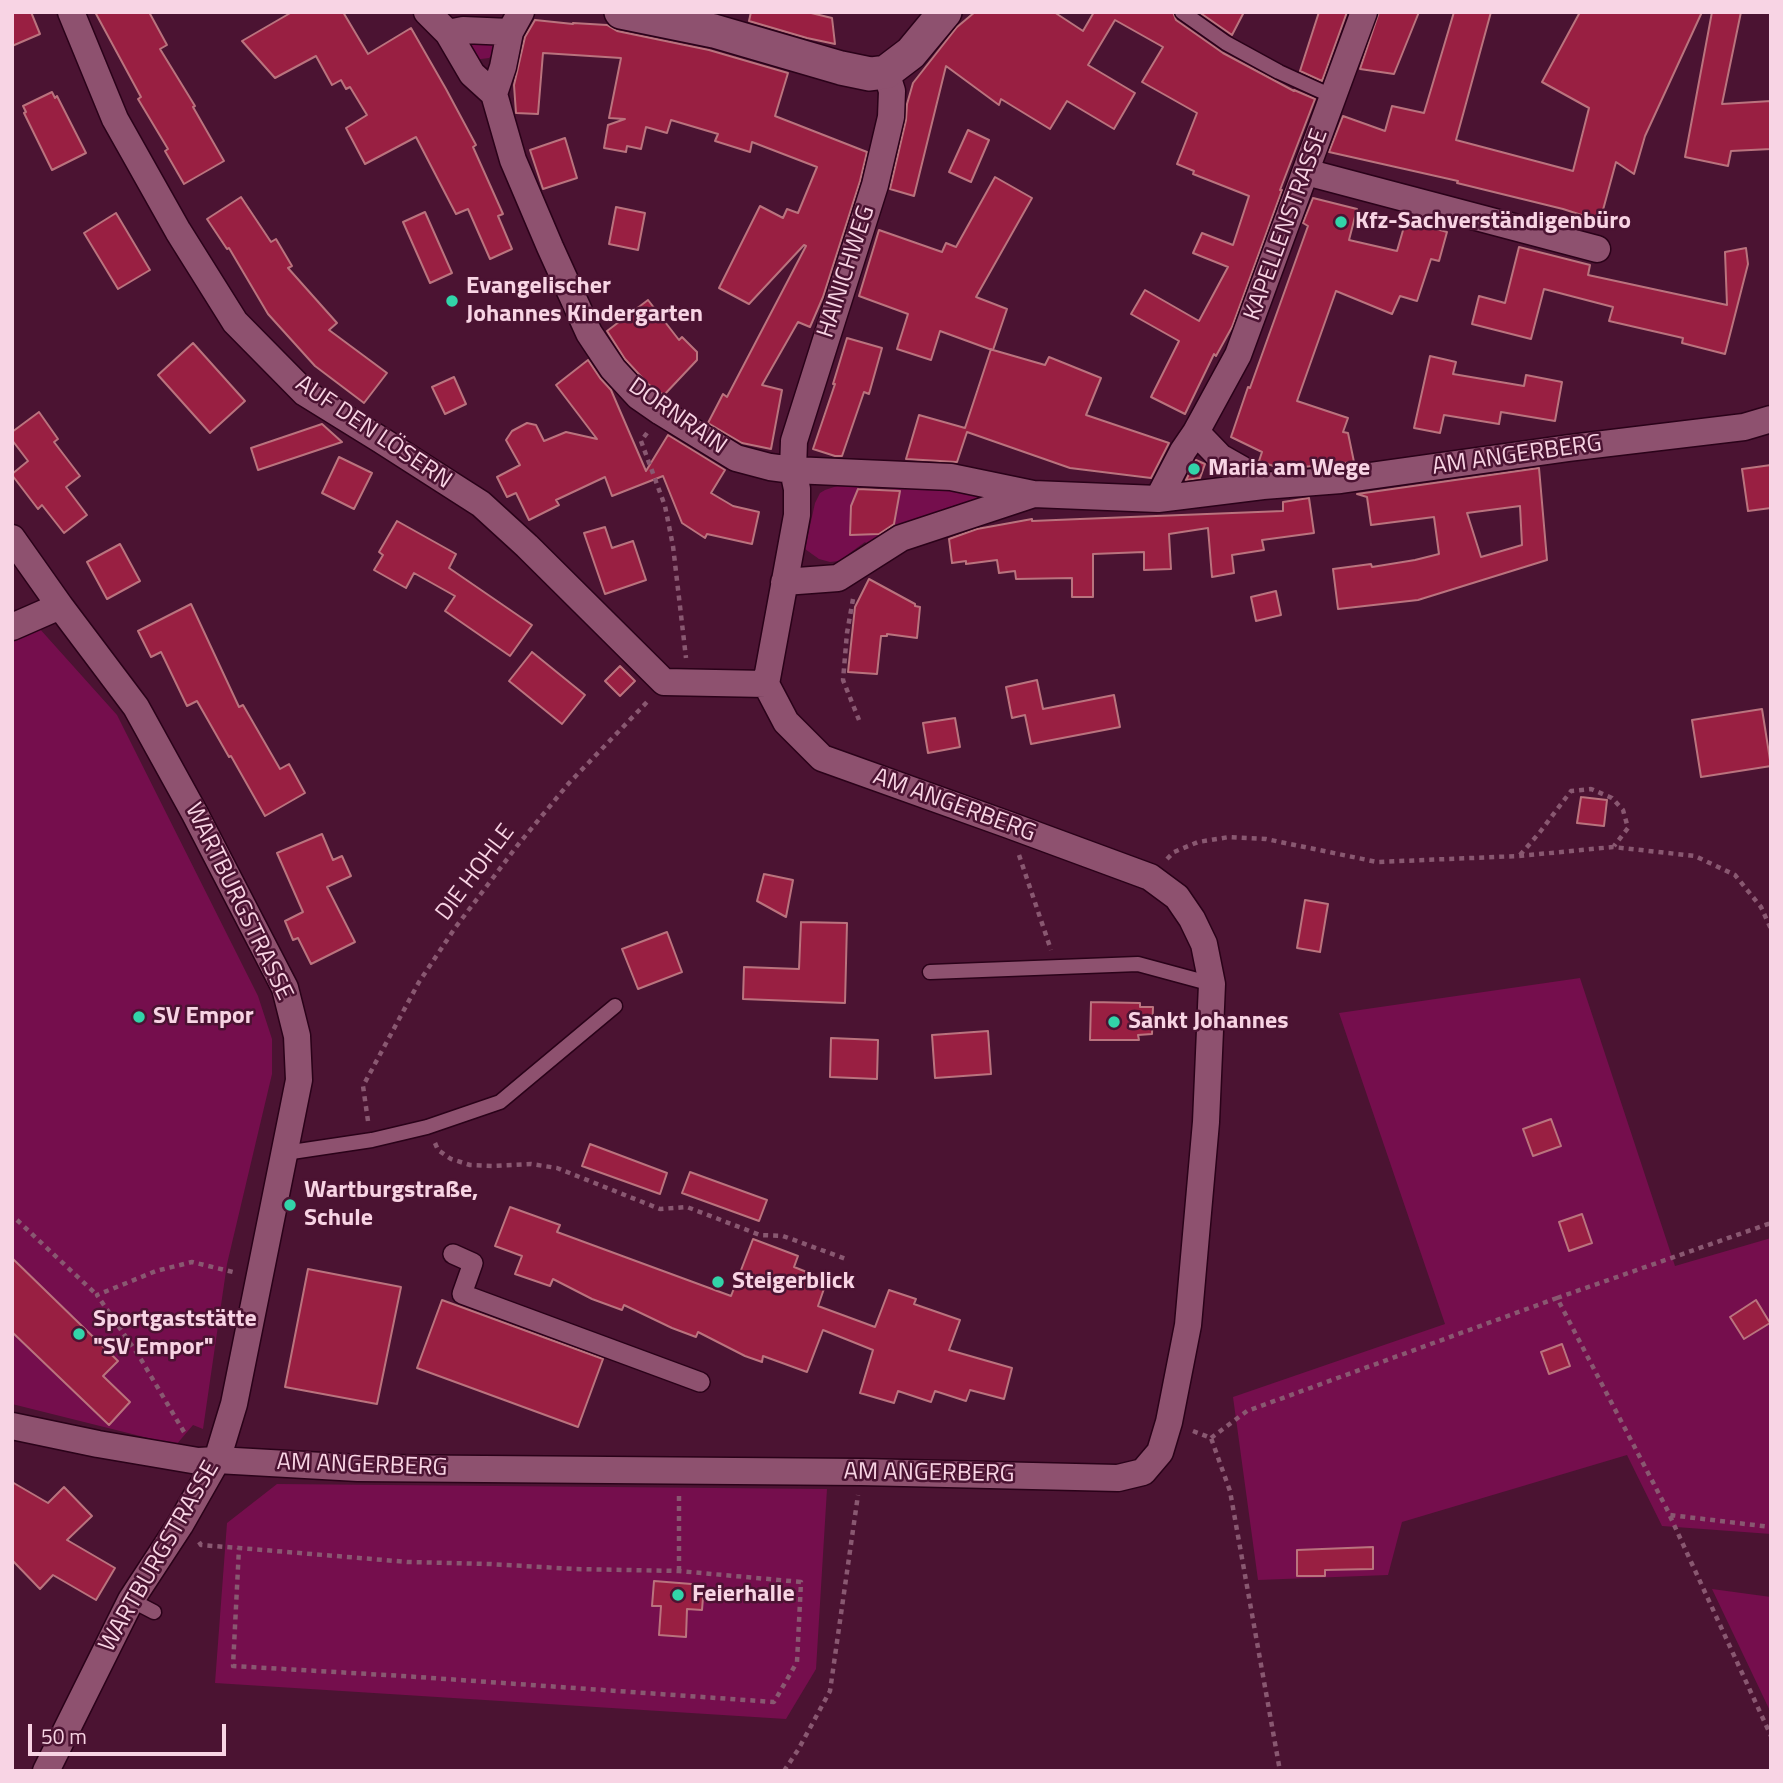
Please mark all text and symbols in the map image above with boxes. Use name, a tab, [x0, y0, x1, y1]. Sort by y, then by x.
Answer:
street label: KAPELLENSTRASSE	[1239, 125, 1335, 325]
street label: HAINICHWEG	[812, 202, 882, 342]
place label: Kfz-Sachverständigenbüro	[1355, 208, 1631, 236]
marker: Kfz-Sachverständigenbüro	[1333, 214, 1349, 230]
place label: Evangelischer Johannes Kindergarten	[466, 273, 703, 329]
marker: Evangelischer Johannes Kindergarten	[444, 293, 460, 309]
street label: AUF DEN LÖSERN	[290, 370, 456, 496]
street label: DORNRAIN	[622, 373, 732, 461]
street label: AM ANGERBERG	[1430, 430, 1604, 482]
place label: Maria am Wege	[1208, 455, 1370, 483]
marker: Maria am Wege	[1186, 461, 1202, 477]
street label: AM ANGERBERG	[869, 763, 1039, 849]
street label: WARTBURGSTRASSE	[178, 799, 298, 1005]
street label: DIE HOHLE	[431, 819, 521, 927]
place label: SV Empor	[153, 1003, 254, 1031]
place label: Sankt Johannes	[1128, 1008, 1289, 1036]
marker: SV Empor	[131, 1009, 147, 1025]
marker: Sankt Johannes	[1106, 1014, 1122, 1030]
place label: Wartburgstraße, Schule	[304, 1177, 478, 1233]
marker: Wartburgstraße, Schule	[282, 1197, 298, 1213]
place label: Steigerblick	[732, 1268, 855, 1296]
marker: Steigerblick	[710, 1274, 726, 1290]
place label: Sportgaststätte "SV Empor"	[93, 1306, 257, 1362]
marker: Sportgaststätte "SV Empor"	[71, 1326, 87, 1342]
street label: AM ANGERBERG	[276, 1449, 448, 1483]
street label: WARTBURGSTRASSE	[94, 1456, 226, 1658]
street label: AM ANGERBERG	[843, 1458, 1015, 1490]
place label: Feierhalle	[692, 1581, 795, 1609]
marker: Feierhalle	[670, 1587, 686, 1603]
scale bar	[32, 1710, 229, 1754]
text: 50 m	[41, 1720, 87, 1752]

